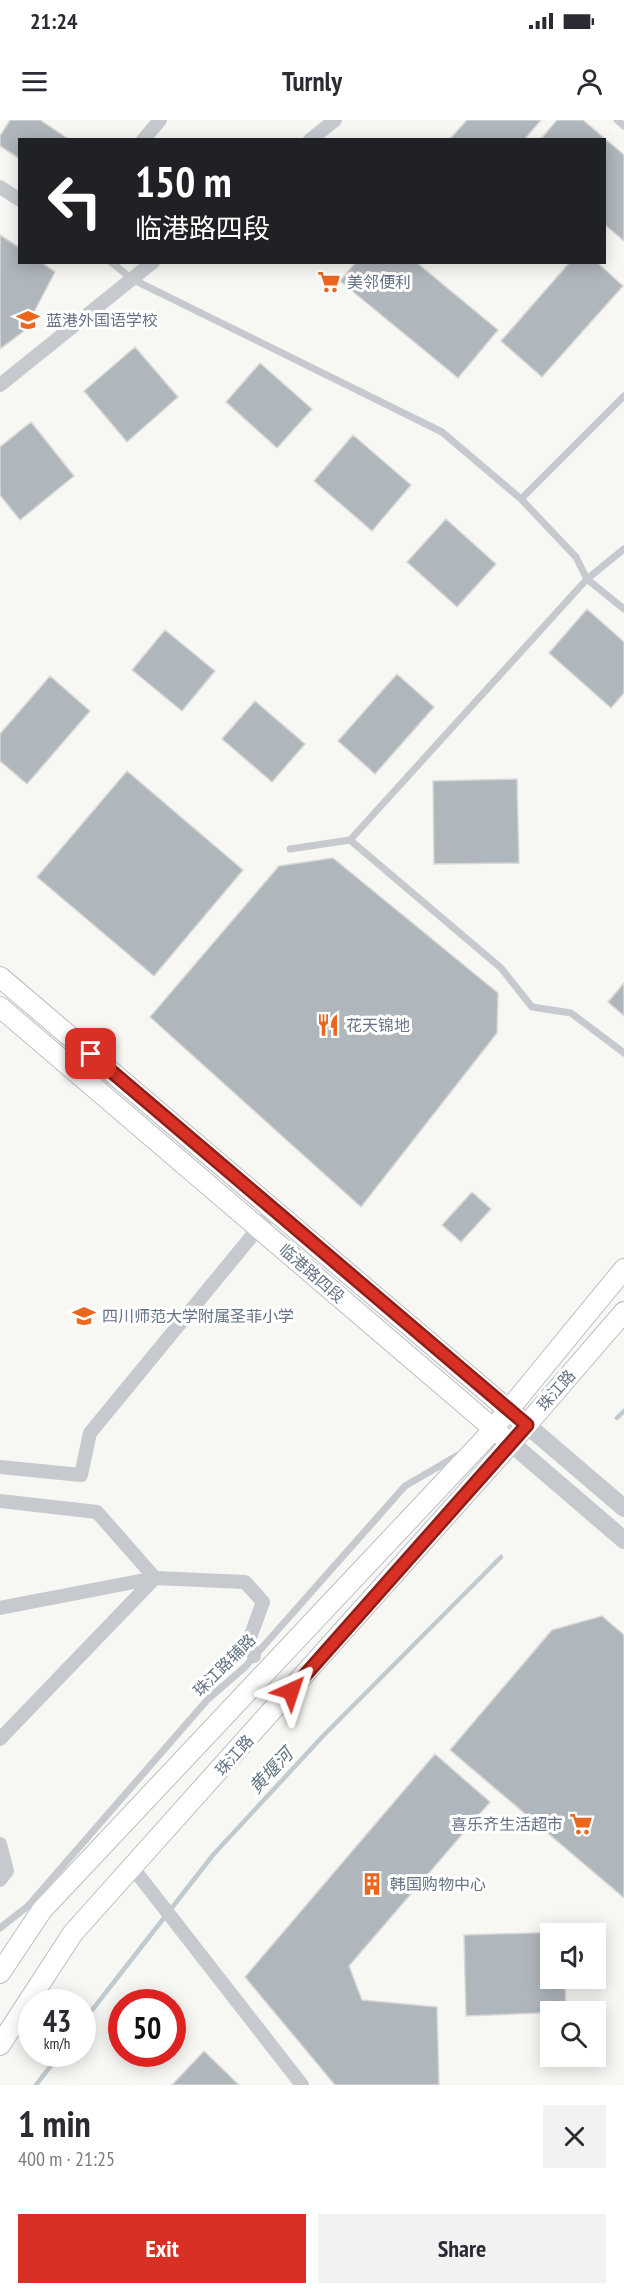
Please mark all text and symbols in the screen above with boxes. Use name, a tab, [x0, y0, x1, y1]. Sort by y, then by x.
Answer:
text: 21:24	[30, 7, 78, 35]
text: Turnly	[282, 64, 342, 98]
icon: menu	[18, 65, 51, 98]
icon: person	[573, 65, 606, 98]
text: 150 m	[135, 154, 232, 209]
icon: left	[36, 162, 114, 240]
text: 临港路四段	[135, 211, 270, 245]
supermarket icon: 美邻便利	[316, 269, 342, 295]
place label: 美邻便利	[347, 272, 411, 292]
school or university icon: 蓝港外国语学校	[15, 307, 41, 333]
place label: 蓝港外国语学校	[46, 310, 158, 330]
restaurant icon: 花天锦地	[315, 1012, 341, 1038]
place label: 花天锦地	[346, 1015, 410, 1035]
pin	[65, 1028, 116, 1079]
icon: arrive	[74, 1037, 107, 1070]
street label: 临港路四段	[275, 1239, 349, 1307]
school or university icon: 四川师范大学附属圣菲小学	[71, 1303, 97, 1329]
place label: 四川师范大学附属圣菲小学	[102, 1306, 294, 1326]
street label: 珠江路	[533, 1365, 579, 1415]
street label: 珠江路辅路	[189, 1630, 259, 1700]
position arrow	[259, 1659, 323, 1723]
street label: 珠江路	[211, 1730, 257, 1780]
water label: 黄堰河	[244, 1741, 300, 1798]
supermarket icon: 喜乐齐生活超市	[568, 1811, 594, 1837]
place label: 喜乐齐生活超市	[451, 1814, 563, 1834]
building icon: 韩国购物中心	[359, 1871, 385, 1897]
place label: 韩国购物中心	[390, 1874, 486, 1894]
map controls	[540, 1923, 606, 2067]
button: sound	[540, 1923, 606, 1989]
speed limit sign: 50	[108, 1989, 186, 2067]
text: 43	[43, 2001, 71, 2040]
button: search	[540, 2001, 606, 2067]
text: km/h	[44, 2034, 70, 2053]
text: 1 min	[18, 2100, 91, 2147]
button: close	[543, 2105, 606, 2168]
text: 400 m · 21:25	[18, 2146, 115, 2172]
button: Exit	[18, 2214, 306, 2283]
button: Share	[318, 2214, 606, 2283]

